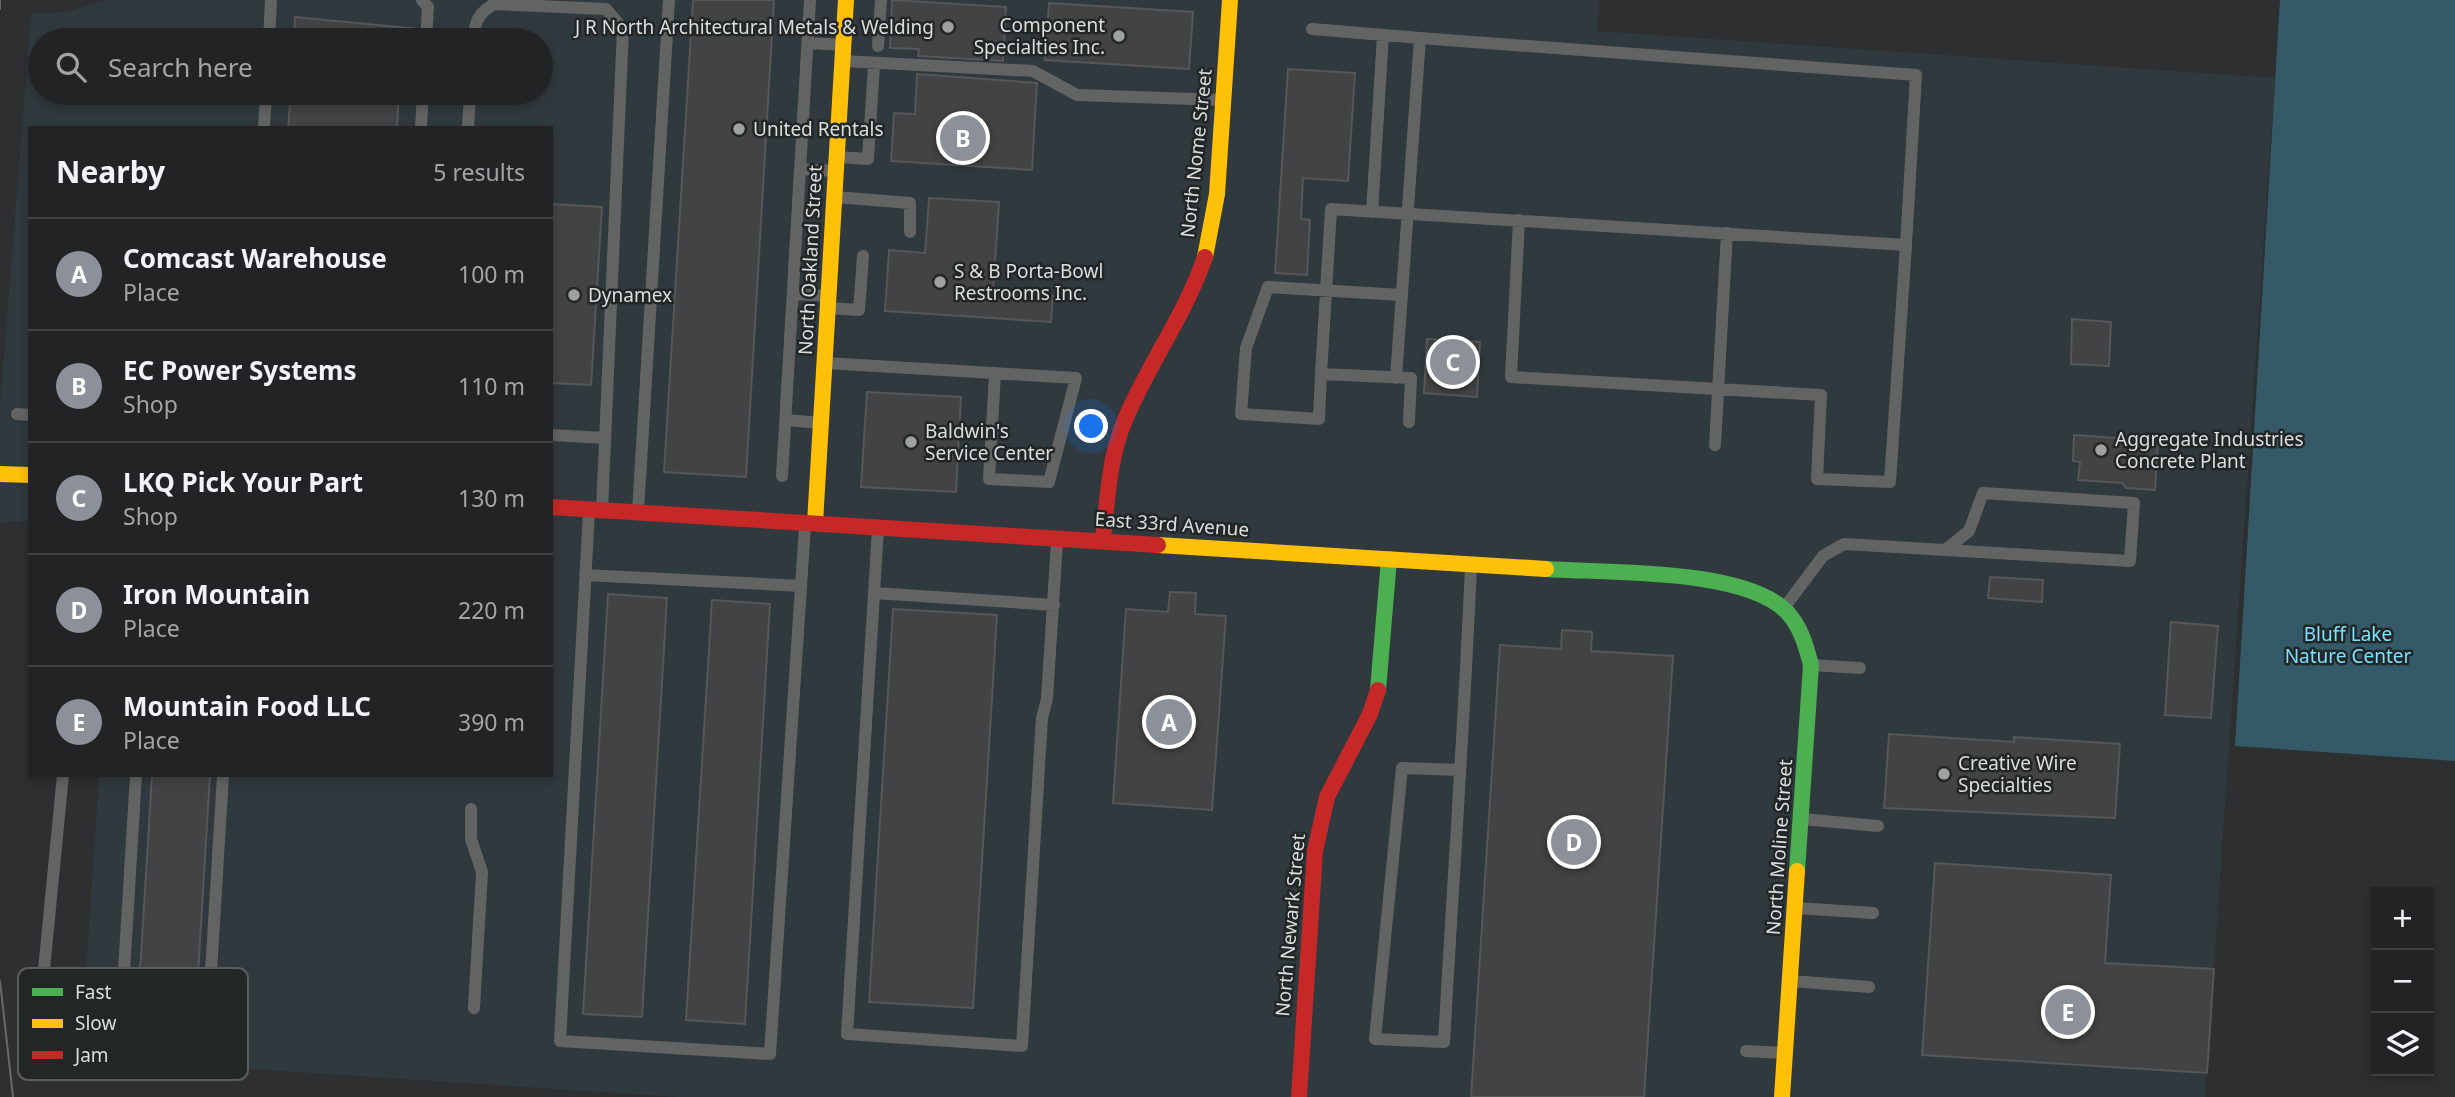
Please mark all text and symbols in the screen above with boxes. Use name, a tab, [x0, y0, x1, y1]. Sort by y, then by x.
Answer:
place label: Component Specialties Inc.	[974, 12, 1105, 60]
place label: J R North Architectural Metals & Welding	[573, 14, 934, 40]
marker: J R North Architectural Metals & Welding	[940, 19, 956, 35]
search box	[28, 28, 553, 105]
marker: Component Specialties Inc.	[1111, 28, 1127, 44]
icon: search	[52, 48, 90, 86]
text: Search here	[108, 49, 253, 85]
street label: North Nome Street	[1174, 67, 1218, 239]
pin: B	[940, 112, 986, 164]
place label: United Rentals	[753, 116, 884, 142]
marker: United Rentals	[731, 121, 747, 137]
text: Nearby	[56, 151, 165, 192]
text: 5 results	[433, 156, 525, 188]
street label: North Oakland Street	[792, 164, 828, 356]
text: Comcast Warehouse	[123, 240, 387, 276]
text: A	[71, 258, 87, 290]
text: 100 m	[458, 258, 525, 290]
place label: S & B Porta-Bowl Restrooms Inc.	[954, 258, 1103, 306]
marker: S & B Porta-Bowl Restrooms Inc.	[932, 274, 948, 290]
text: Place	[123, 276, 180, 308]
place label: Dynamex	[588, 282, 672, 308]
marker: Dynamex	[566, 287, 582, 303]
pin: C	[1430, 336, 1476, 388]
text: EC Power Systems	[123, 352, 356, 388]
text: B	[71, 370, 87, 402]
text: 110 m	[458, 370, 525, 402]
text: Shop	[123, 388, 178, 420]
your location	[1074, 409, 1108, 443]
place label: Baldwin's Service Center	[925, 418, 1053, 466]
place label: Aggregate Industries Concrete Plant	[2115, 426, 2304, 474]
marker: Baldwin's Service Center	[903, 434, 919, 450]
marker: Aggregate Industries Concrete Plant	[2093, 442, 2109, 458]
text: LKQ Pick Your Part	[123, 464, 363, 500]
text: C	[72, 482, 86, 514]
text: 130 m	[458, 482, 525, 514]
text: Shop	[123, 500, 178, 532]
street label: East 33rd Avenue	[1094, 506, 1250, 542]
text: Iron Mountain	[123, 576, 310, 612]
text: D	[71, 594, 87, 626]
text: 220 m	[458, 594, 525, 626]
text: Place	[123, 612, 180, 644]
park label: Bluff Lake Nature Center	[2285, 621, 2412, 669]
text: Mountain Food LLC	[123, 688, 371, 724]
pin: A	[1146, 696, 1192, 748]
text: E	[73, 706, 85, 738]
text: 390 m	[458, 706, 525, 738]
text: Place	[123, 724, 180, 756]
place label: Creative Wire Specialties	[1958, 750, 2077, 798]
street label: North Moline Street	[1760, 758, 1798, 936]
marker: Creative Wire Specialties	[1936, 766, 1952, 782]
pin: D	[1551, 816, 1597, 868]
street label: North Newark Street	[1269, 832, 1311, 1018]
map controls	[2371, 887, 2434, 1076]
button: +	[2371, 887, 2434, 950]
button: −	[2371, 950, 2434, 1013]
legend	[18, 968, 248, 1080]
text: Fast	[75, 979, 112, 1005]
pin: E	[2045, 986, 2091, 1038]
text: Slow	[75, 1010, 116, 1036]
button: layers	[2371, 1013, 2434, 1076]
text: Jam	[73, 1042, 109, 1068]

